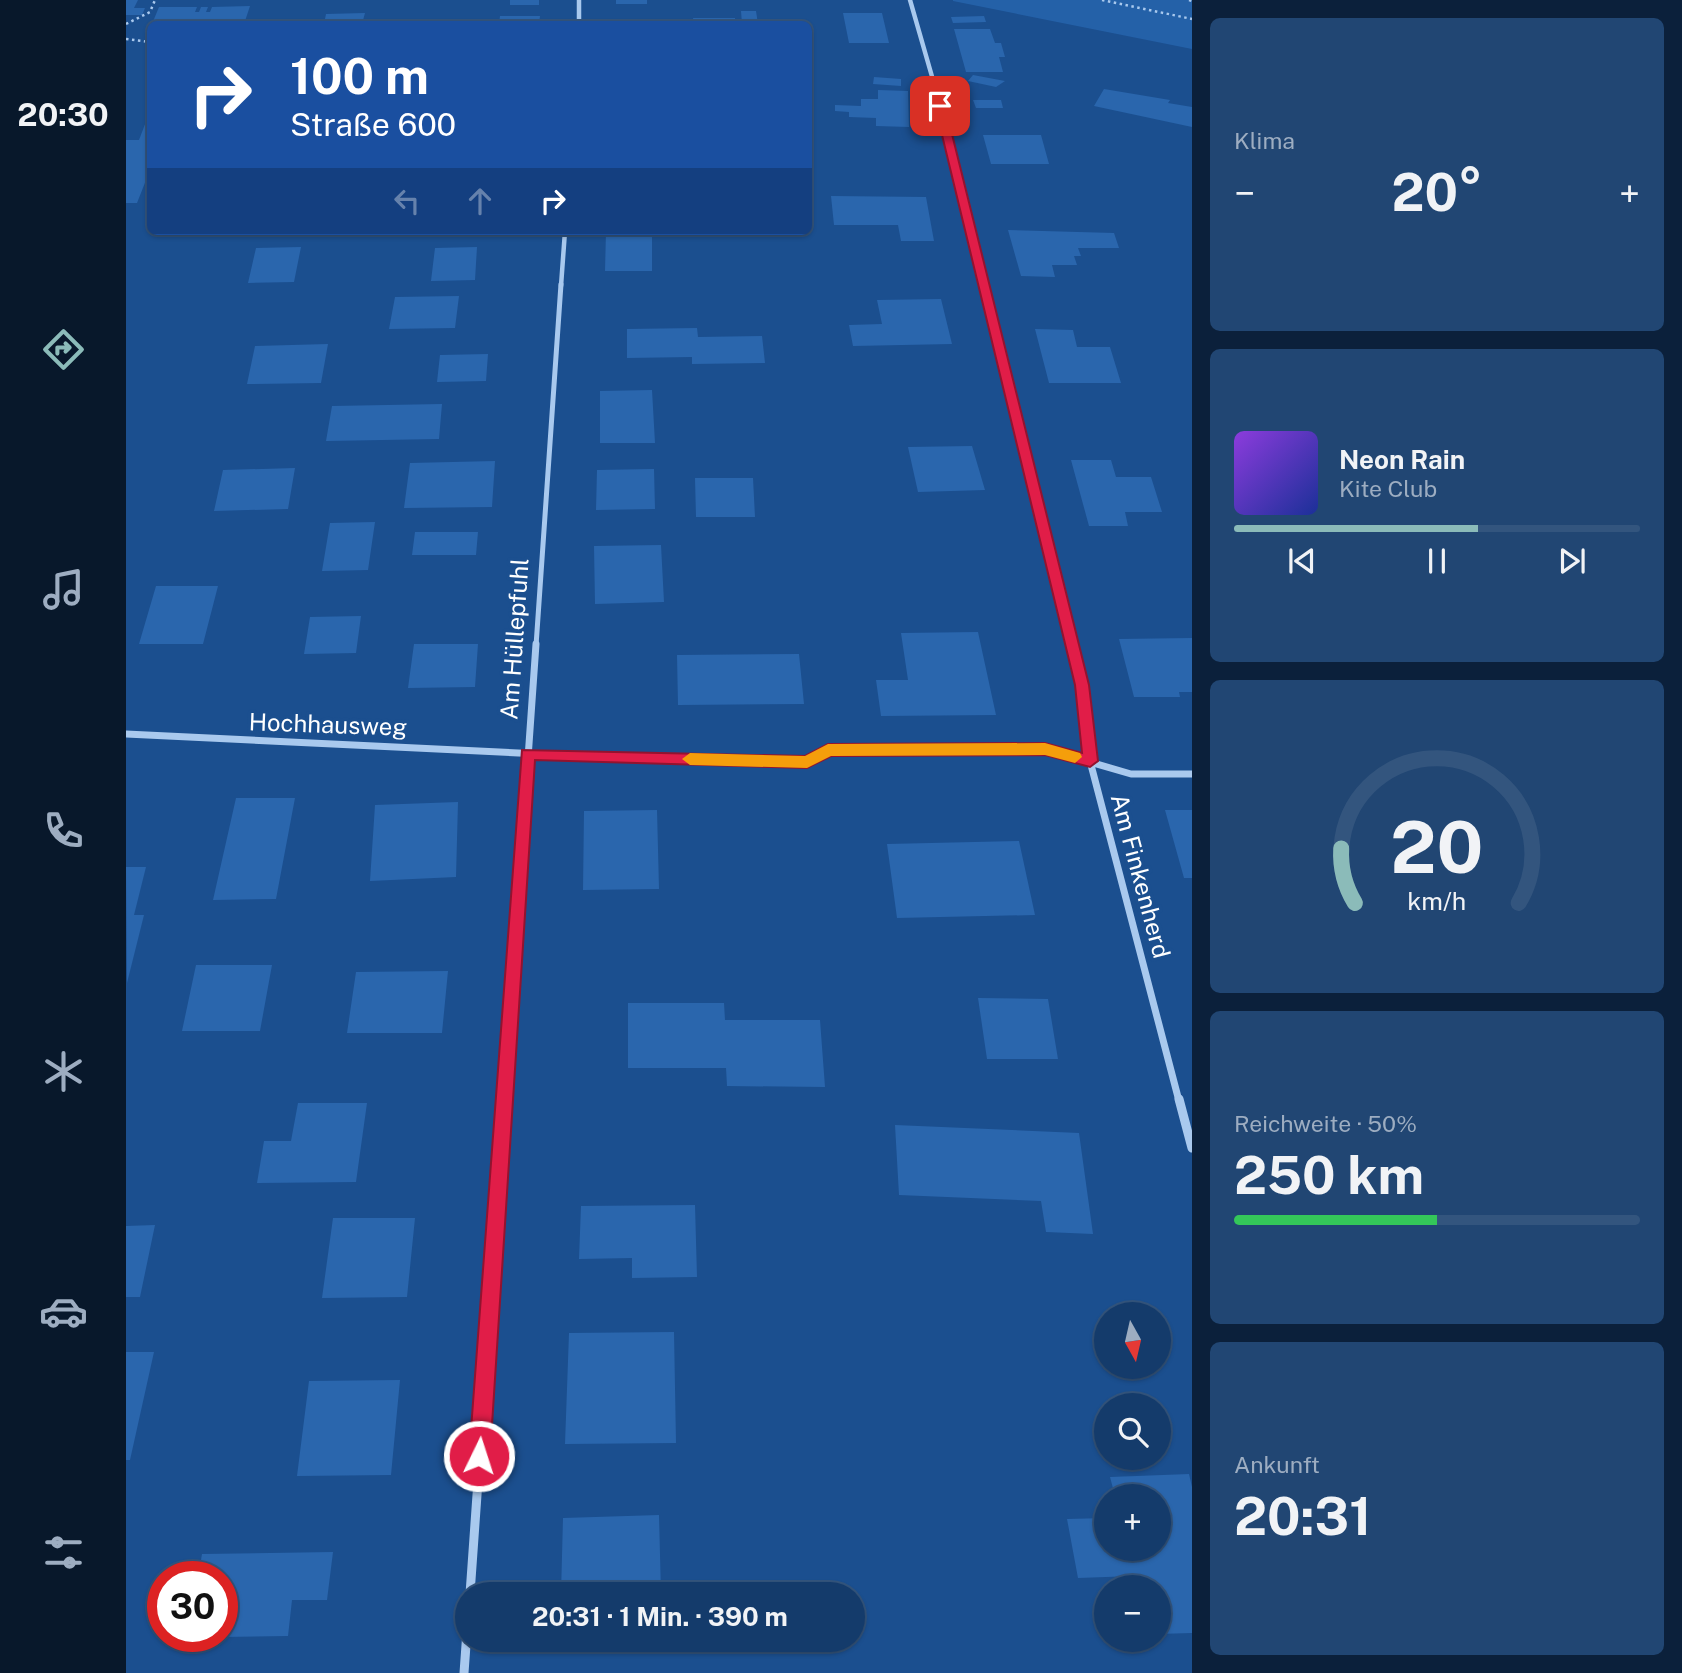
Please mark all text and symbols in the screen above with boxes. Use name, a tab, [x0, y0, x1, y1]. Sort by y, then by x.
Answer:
text: 100 m	[290, 47, 429, 105]
icon: right	[175, 49, 266, 140]
pin	[910, 76, 970, 136]
icon: arrive	[921, 87, 959, 125]
text: 20:30	[17, 96, 109, 133]
text: Straße 600	[290, 106, 456, 143]
text: Klima	[1234, 127, 1295, 154]
text: 20°	[1391, 162, 1483, 223]
text: −	[1234, 171, 1255, 216]
text: +	[1619, 171, 1640, 216]
icon: left	[388, 182, 426, 220]
icon: ahead	[461, 182, 499, 220]
icon: right	[534, 182, 572, 220]
icon: directions	[39, 325, 88, 374]
text: Neon Rain	[1339, 444, 1465, 475]
text: Kite Club	[1339, 475, 1437, 502]
icon: previous	[1283, 542, 1321, 580]
icon: pause	[1418, 542, 1456, 580]
icon: next	[1553, 542, 1591, 580]
street label: Am Hüllepfuhl	[494, 557, 534, 721]
icon: music	[39, 565, 88, 614]
street label: Hochhausweg	[248, 707, 408, 741]
street label: Am Finkenherd	[1106, 790, 1176, 961]
text: 20	[1390, 804, 1484, 889]
icon: phone	[39, 806, 88, 855]
text: km/h	[1408, 885, 1466, 915]
icon: climate	[39, 1047, 88, 1096]
text: Reichweite · 50%	[1234, 1110, 1417, 1137]
text: 250 km	[1234, 1145, 1424, 1206]
icon: car	[39, 1287, 88, 1336]
north arrow	[1094, 1302, 1171, 1379]
map controls	[1094, 1302, 1171, 1652]
button: search	[1094, 1393, 1171, 1470]
position arrow	[442, 1419, 516, 1493]
text: Ankunft	[1234, 1451, 1320, 1478]
button: +	[1094, 1484, 1171, 1561]
text: 20:31	[1234, 1486, 1371, 1547]
icon: filters	[39, 1528, 88, 1577]
speed limit sign: 30	[147, 1561, 238, 1652]
button: −	[1094, 1575, 1171, 1652]
text: 20:31 · 1 Min. · 390 m	[532, 1601, 788, 1632]

